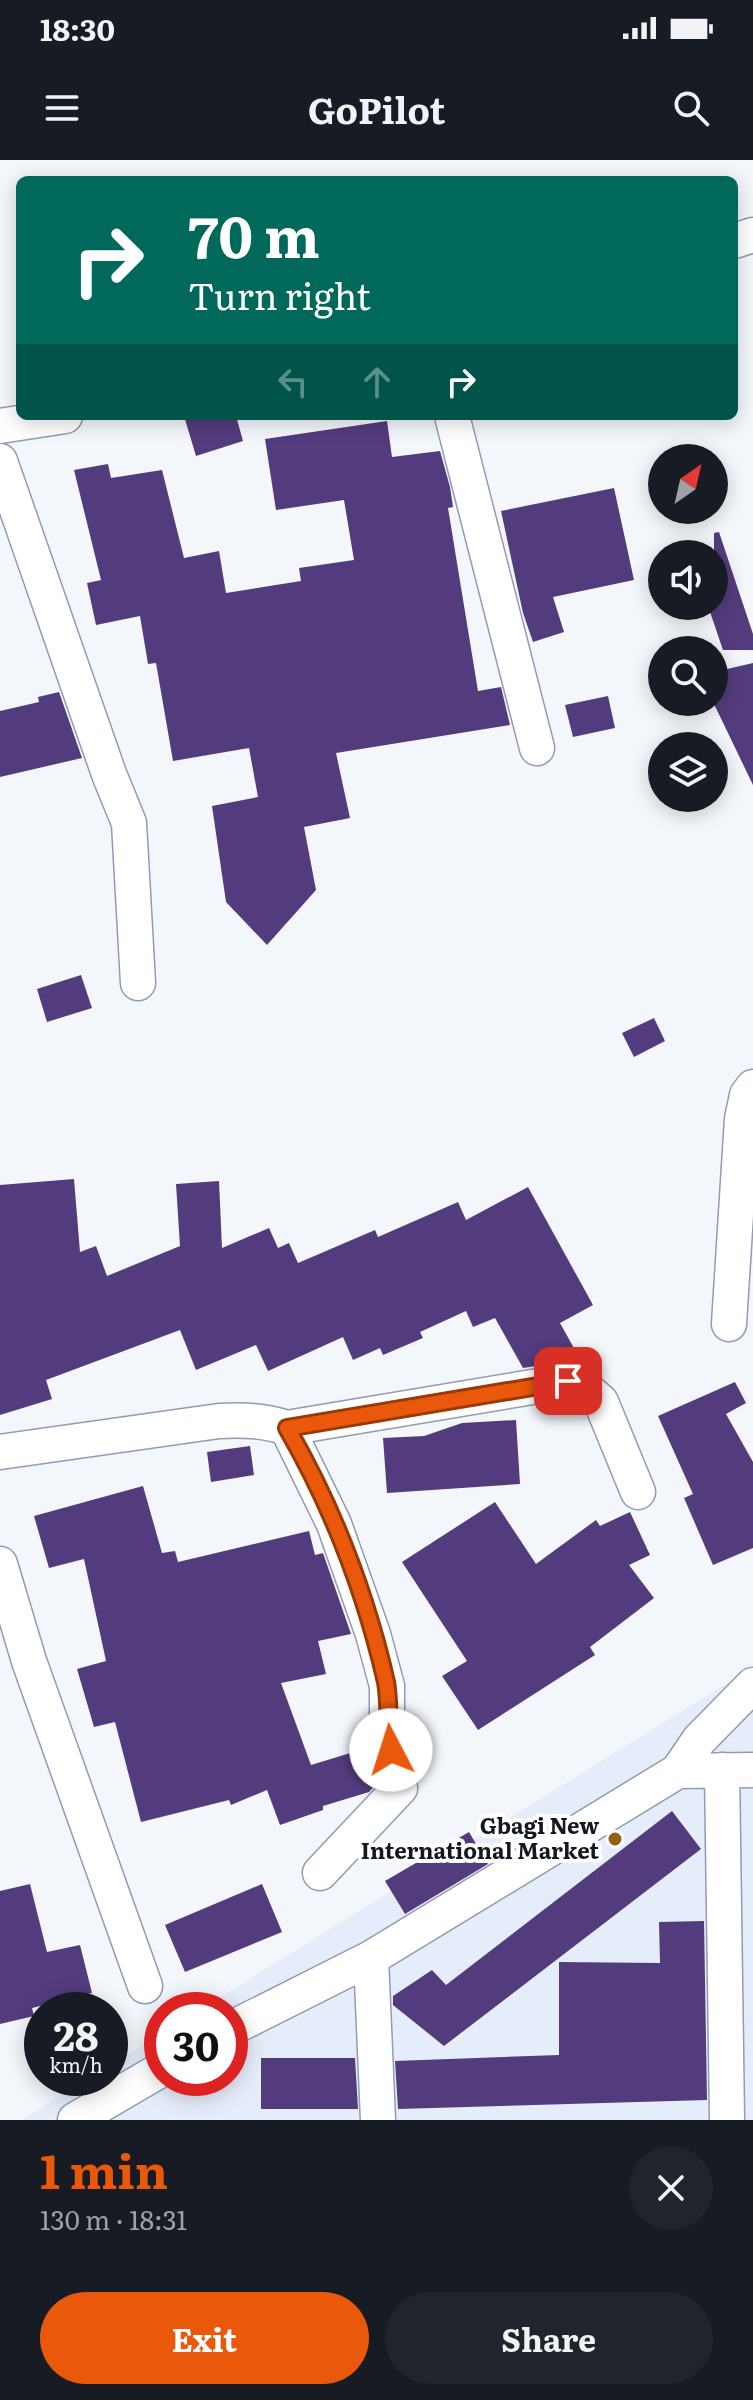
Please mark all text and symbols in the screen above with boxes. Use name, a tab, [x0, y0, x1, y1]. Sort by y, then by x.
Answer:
text: 18:30	[40, 6, 115, 50]
text: GoPilot	[308, 82, 445, 135]
icon: menu	[40, 86, 84, 130]
icon: search	[669, 86, 713, 130]
text: 70 m	[188, 192, 320, 275]
icon: right	[56, 208, 160, 312]
text: Turn right	[188, 268, 371, 321]
icon: left	[271, 360, 315, 404]
icon: ahead	[355, 360, 399, 404]
icon: right	[439, 360, 483, 404]
north arrow	[648, 444, 728, 524]
map controls	[648, 444, 728, 812]
button: sound	[648, 540, 728, 620]
button: search	[648, 636, 728, 716]
button: layers	[648, 732, 728, 812]
pin	[534, 1347, 602, 1415]
icon: arrive	[546, 1359, 590, 1403]
position arrow	[349, 1708, 433, 1792]
place label: Gbagi New International Market	[361, 1808, 599, 1866]
marker: Gbagi New International Market	[606, 1830, 624, 1848]
speed limit sign: 30	[144, 1992, 248, 2096]
text: 28	[53, 2004, 99, 2063]
text: km/h	[49, 2049, 103, 2079]
text: 1 min	[40, 2133, 168, 2204]
button: close	[629, 2146, 713, 2230]
text: 130 m · 18:31	[40, 2199, 187, 2238]
button: Exit	[40, 2292, 369, 2384]
button: Share	[385, 2292, 713, 2384]

